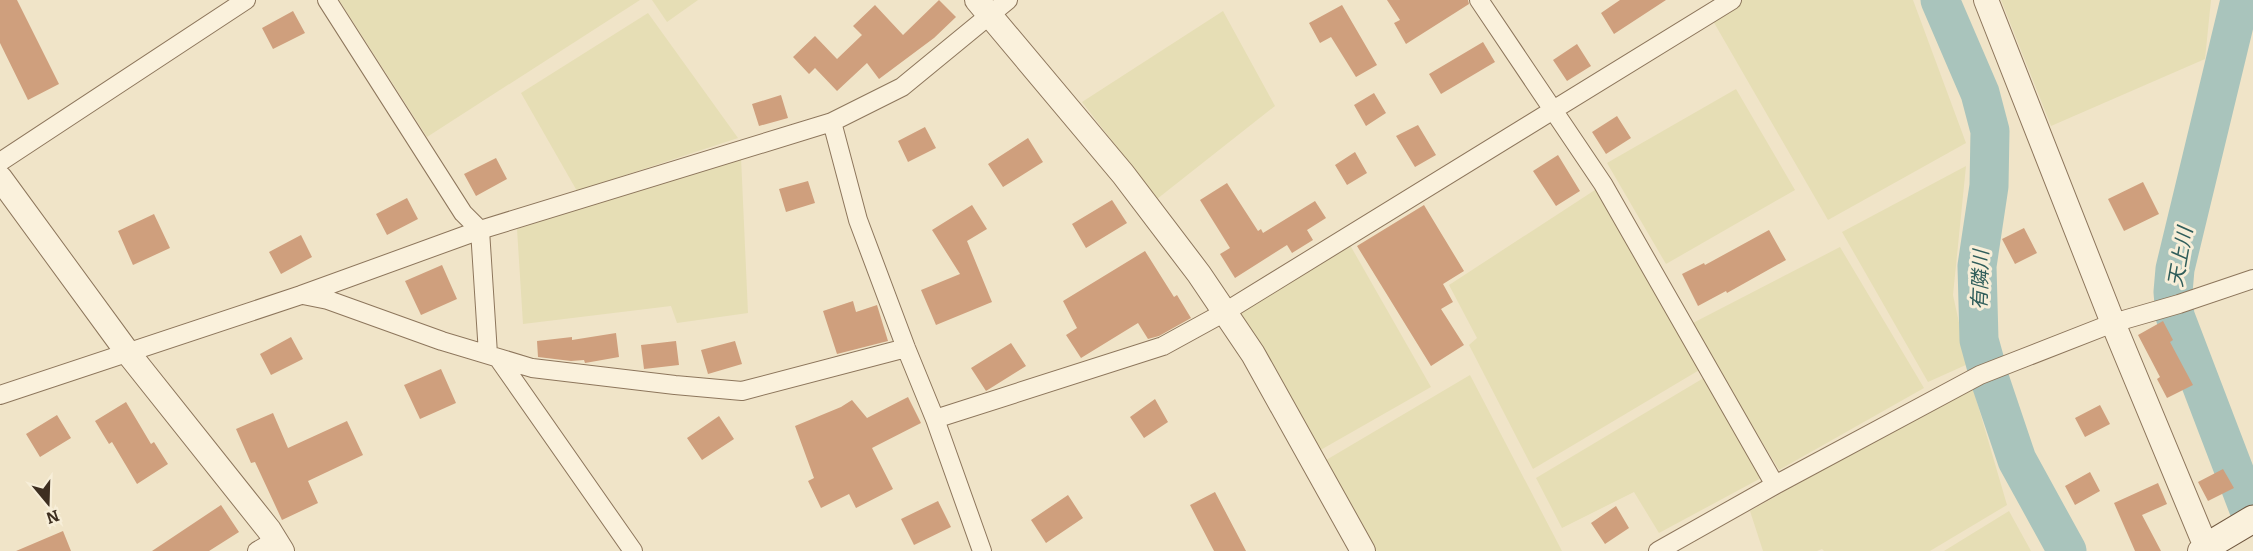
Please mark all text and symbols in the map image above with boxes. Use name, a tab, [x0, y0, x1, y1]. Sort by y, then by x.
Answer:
water label: 天上川	[2163, 223, 2197, 289]
water label: 有隣川	[1967, 248, 1993, 310]
north arrow	[18, 473, 78, 533]
text: N	[44, 506, 62, 528]

